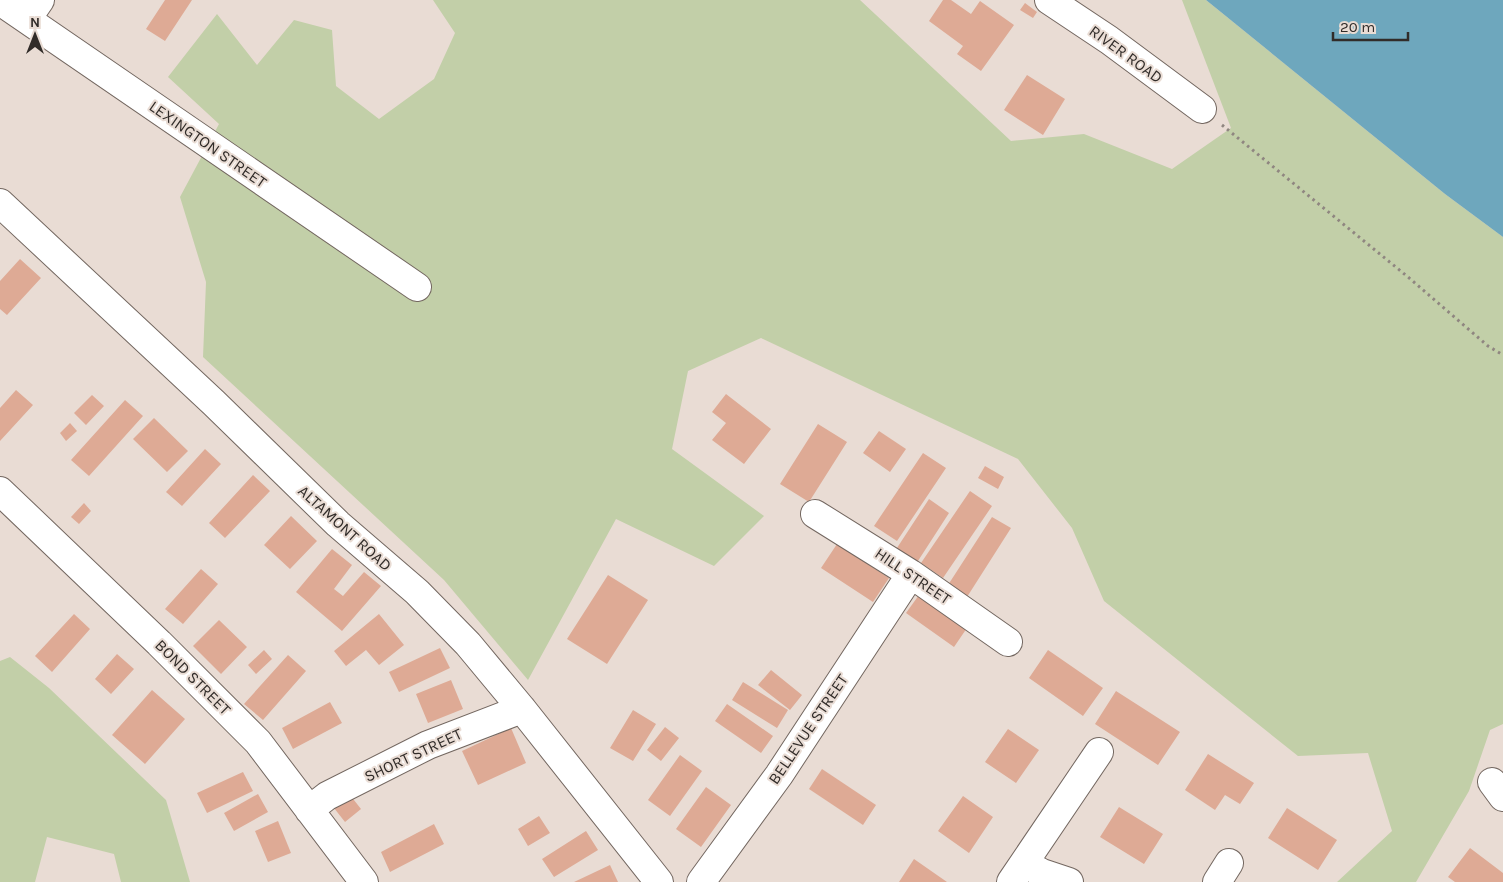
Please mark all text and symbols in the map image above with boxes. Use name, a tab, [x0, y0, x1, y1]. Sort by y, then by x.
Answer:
north arrow	[10, 10, 60, 60]
scale bar	[1333, 10, 1408, 42]
text: N	[30, 14, 40, 31]
text: 20 m	[1340, 18, 1375, 36]
street label: RIVER ROAD	[1086, 21, 1166, 87]
street label: LEXINGTON STREET	[146, 96, 270, 192]
street label: ALTAMONT ROAD	[294, 481, 396, 575]
street label: HILL STREET	[871, 544, 955, 608]
street label: BOND STREET	[151, 635, 235, 719]
street label: BELLEVUE STREET	[764, 670, 852, 788]
street label: SHORT STREET	[361, 724, 465, 786]

